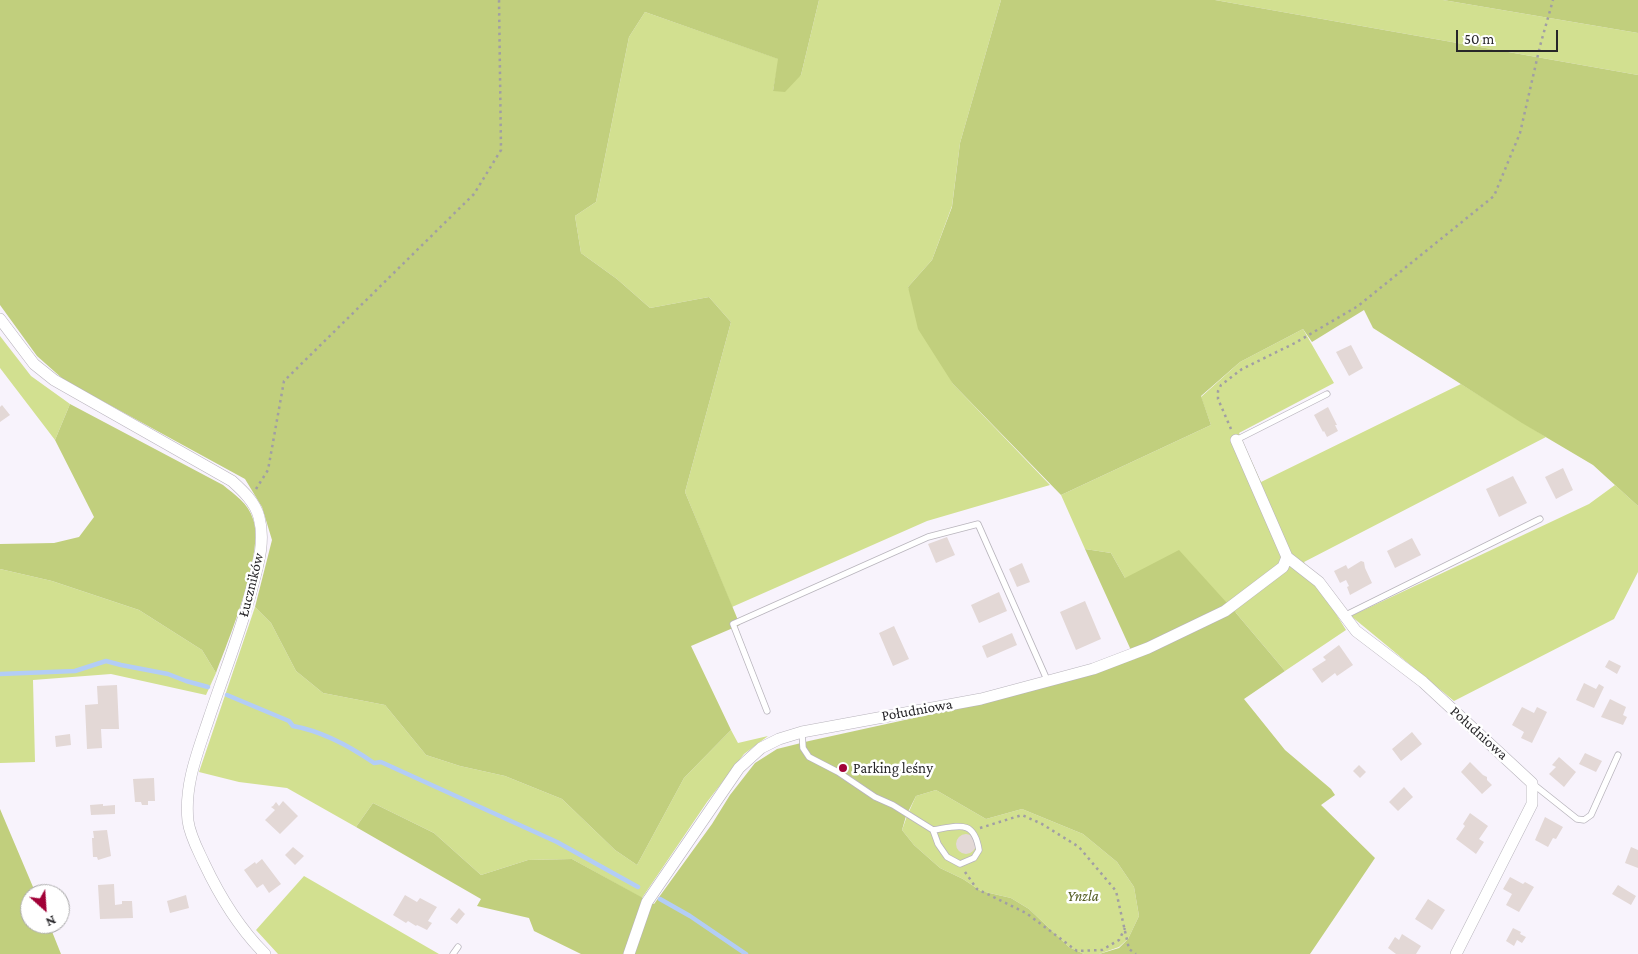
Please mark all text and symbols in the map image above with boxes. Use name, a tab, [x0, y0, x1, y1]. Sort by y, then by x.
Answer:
scale bar	[1458, 20, 1560, 52]
text: 50 m	[1464, 31, 1494, 47]
street label: Łuczników	[234, 551, 268, 619]
street label: Południowa	[880, 695, 954, 725]
street label: Południowa	[1446, 702, 1512, 764]
place label: Parking leśny	[853, 759, 933, 777]
marker: Parking leśny	[837, 762, 849, 774]
north arrow	[20, 884, 70, 934]
park label: Ynzla	[1067, 887, 1099, 905]
text: N	[43, 912, 59, 931]

